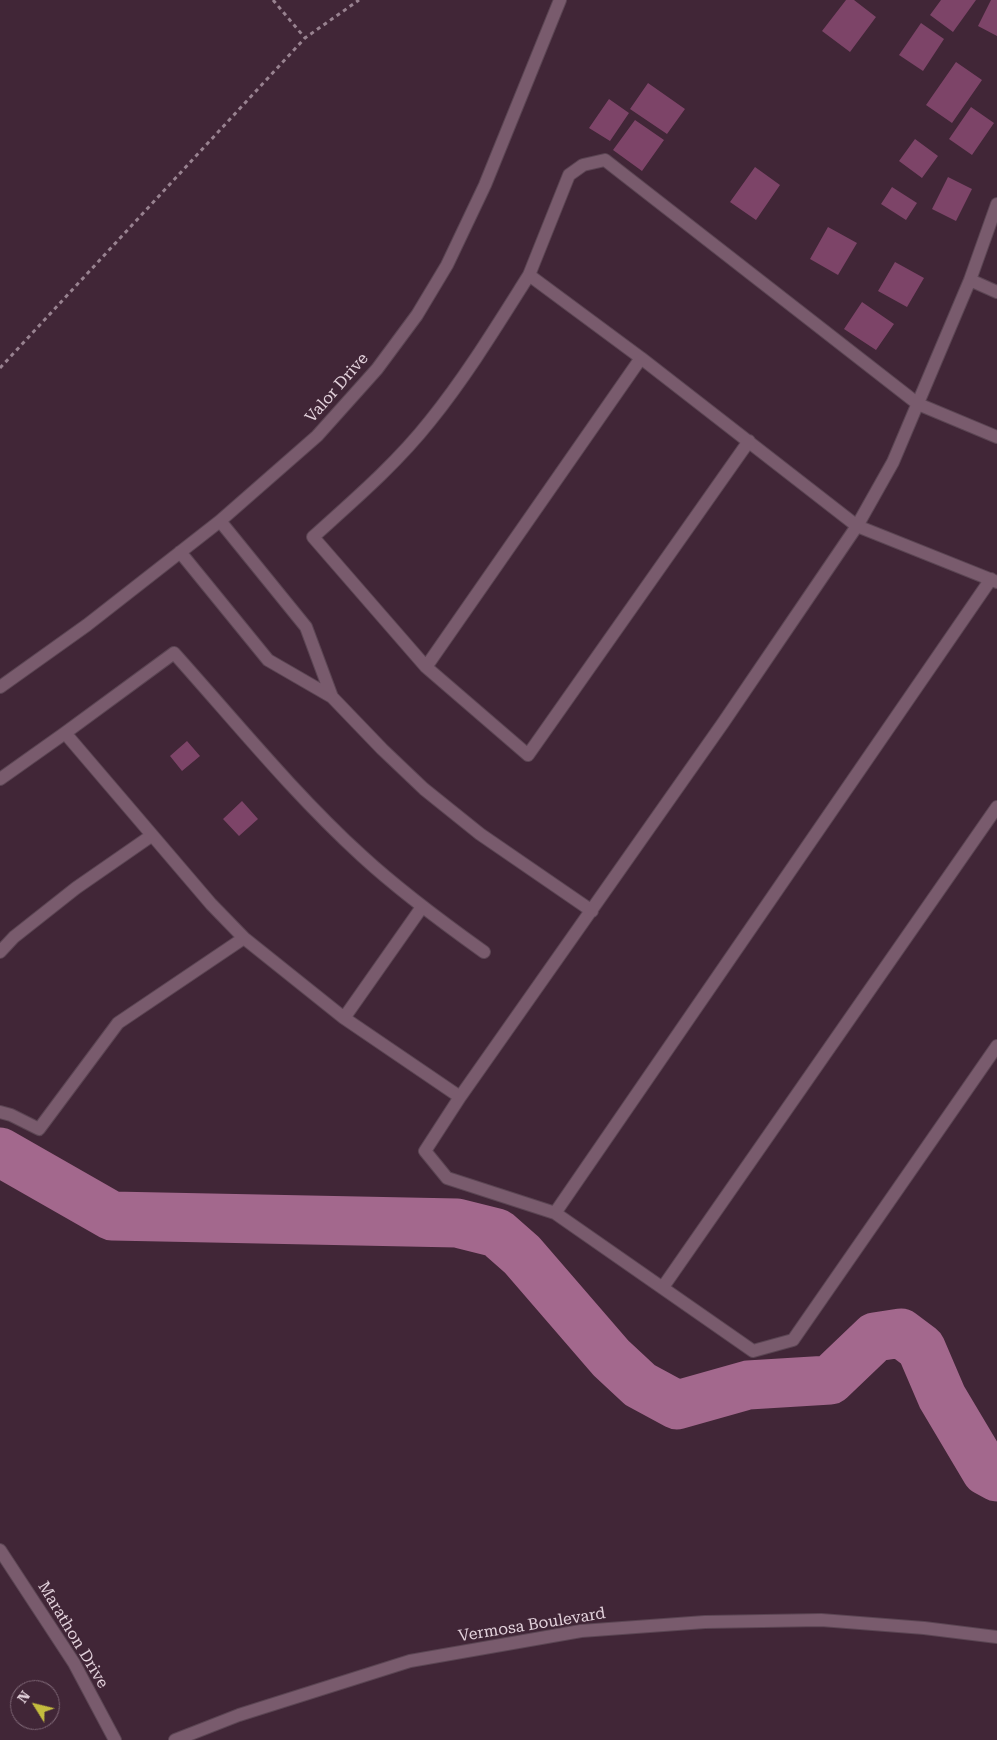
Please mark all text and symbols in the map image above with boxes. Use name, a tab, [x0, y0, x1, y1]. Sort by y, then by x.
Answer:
street label: Valor Drive	[302, 349, 372, 427]
street label: Marathon Drive	[34, 1578, 112, 1692]
street label: Vermosa Boulevard	[457, 1604, 607, 1646]
north arrow	[10, 1680, 60, 1730]
text: N	[14, 1688, 33, 1706]

